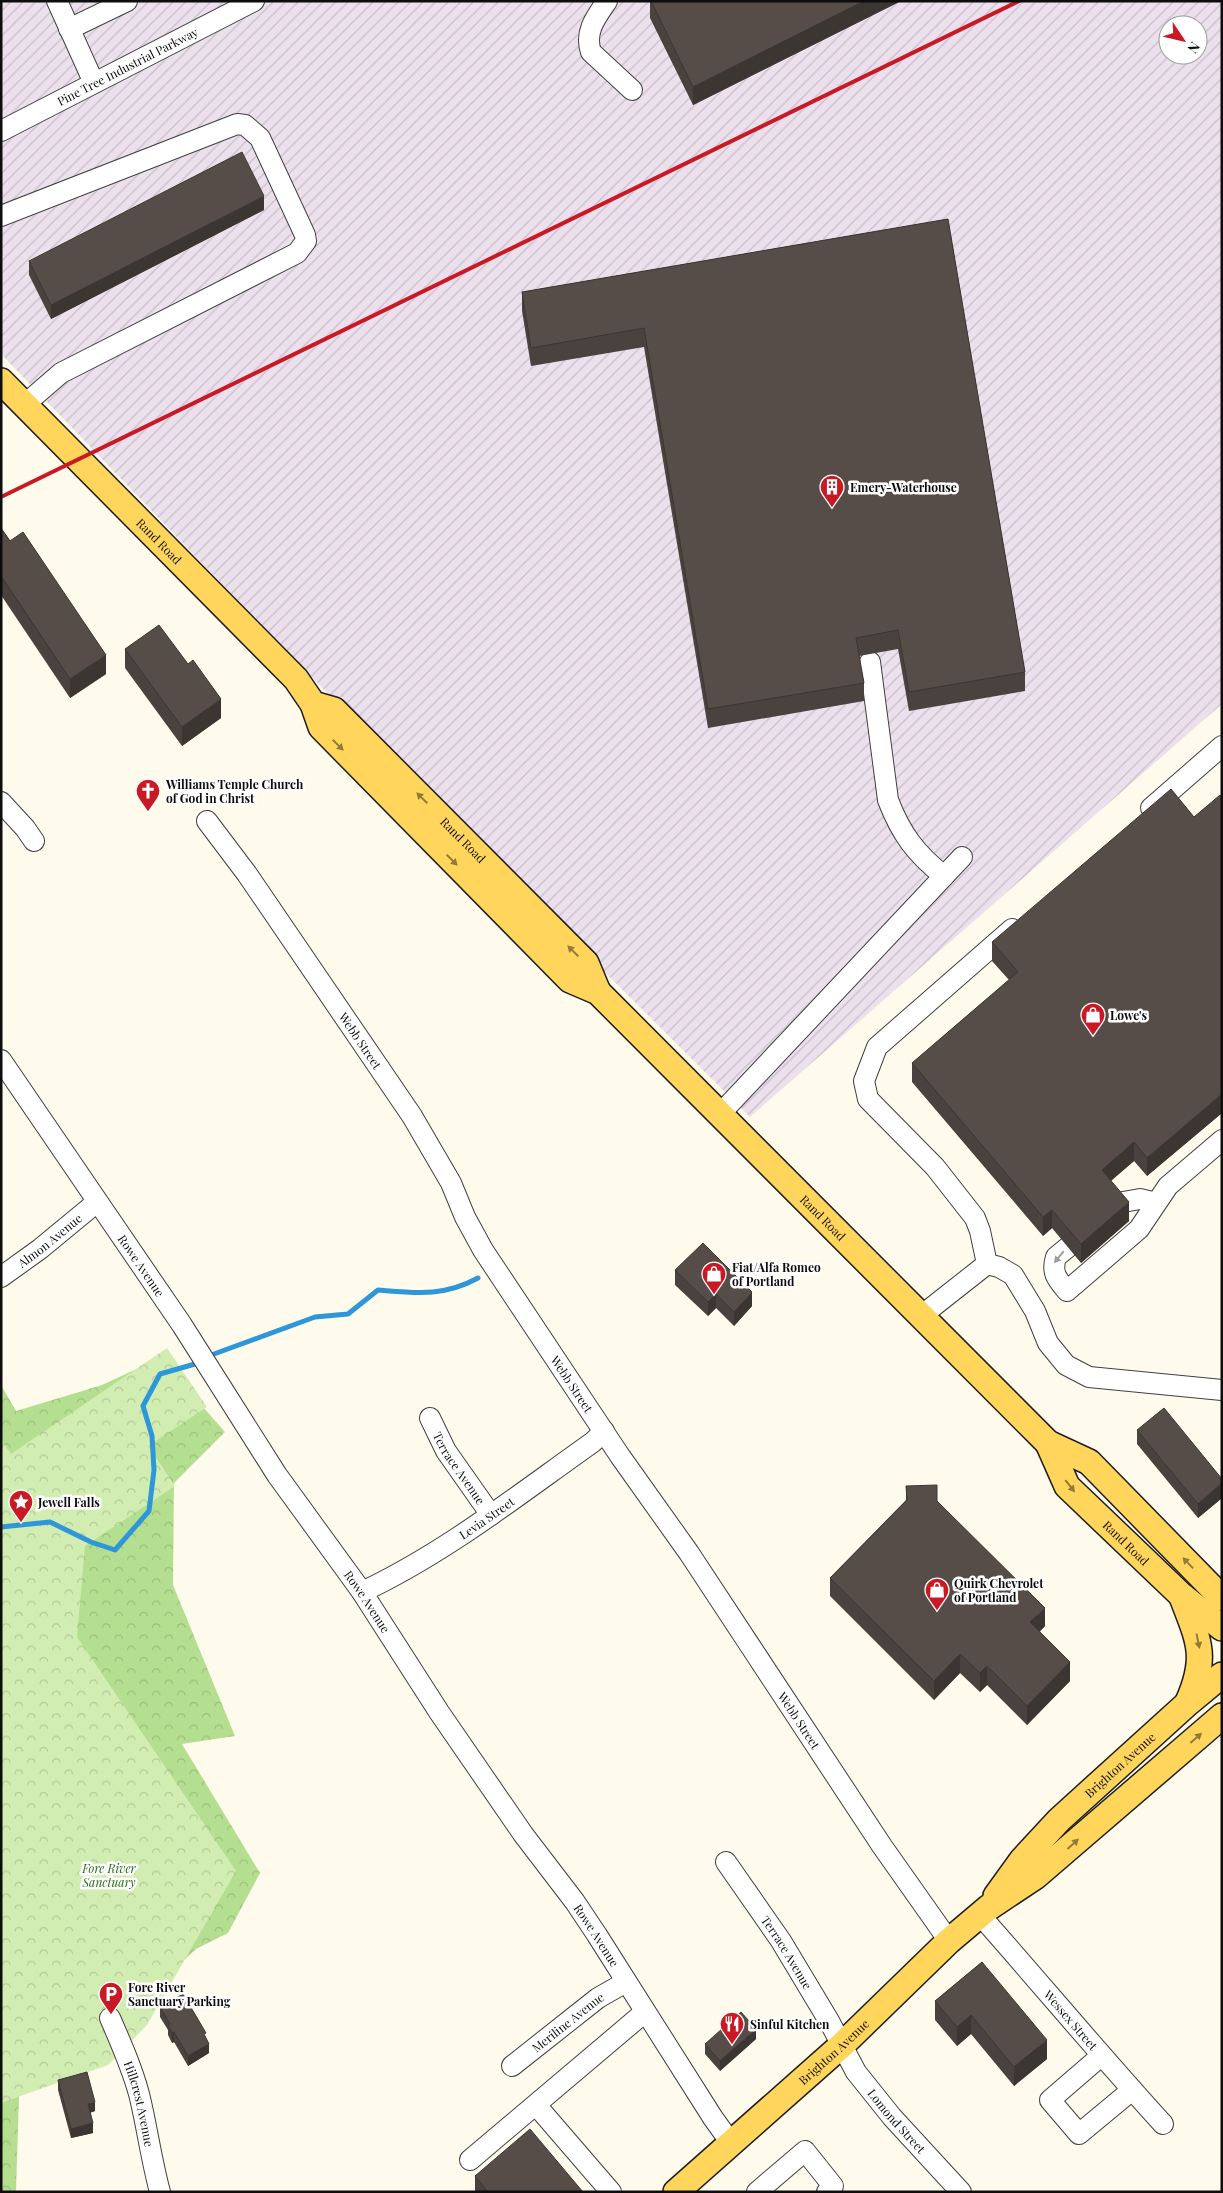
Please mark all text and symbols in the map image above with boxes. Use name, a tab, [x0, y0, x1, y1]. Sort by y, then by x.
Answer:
north arrow	[1158, 15, 1208, 65]
street label: Pine Tree Industrial Parkway	[54, 23, 200, 109]
text: N	[1183, 38, 1205, 57]
building icon: Emery-Waterhouse	[819, 474, 845, 508]
place label: Emery-Waterhouse	[850, 479, 957, 495]
street label: Rand Road	[133, 515, 185, 567]
one-way arrow	[332, 739, 344, 751]
place label: Williams Temple Church of God in Christ	[165, 776, 304, 806]
church icon: Williams Temple Church of God in Christ	[135, 778, 161, 812]
one-way arrow	[416, 792, 428, 804]
street label: Rand Road	[437, 813, 489, 866]
one-way arrow	[446, 854, 458, 866]
one-way arrow	[568, 945, 580, 957]
shop icon: Lowe's	[1080, 1002, 1106, 1036]
place label: Lowe's	[1110, 1007, 1147, 1023]
street label: Webb Street	[335, 1008, 386, 1073]
street label: Rand Road	[797, 1191, 849, 1244]
street label: Almon Avenue	[14, 1210, 85, 1271]
street label: Rowe Avenue	[115, 1231, 168, 1300]
one-way arrow	[1054, 1250, 1065, 1263]
place label: Fiat/Alfa Romeo of Portland	[732, 1259, 821, 1289]
shop icon: Fiat/Alfa Romeo of Portland	[701, 1261, 727, 1295]
street label: Webb Street	[547, 1352, 597, 1416]
street label: Terrace Avenue	[430, 1429, 489, 1507]
one-way arrow	[1064, 1479, 1075, 1492]
place icon: Jewell Falls	[8, 1489, 34, 1523]
street label: Levia Street	[456, 1493, 518, 1543]
place label: Jewell Falls	[37, 1494, 100, 1510]
street label: Rand Road	[1100, 1517, 1153, 1569]
one-way arrow	[1182, 1557, 1194, 1569]
street label: Rowe Avenue	[341, 1567, 394, 1636]
place label: Quirk Chevrolet of Portland	[954, 1575, 1044, 1605]
shop icon: Quirk Chevrolet of Portland	[924, 1577, 950, 1611]
one-way arrow	[1194, 1633, 1202, 1648]
street label: Webb Street	[774, 1688, 824, 1752]
street label: Brighton Avenue	[1081, 1729, 1158, 1801]
one-way arrow	[1190, 1733, 1202, 1744]
one-way arrow	[1066, 1838, 1078, 1850]
park label: Fore River Sanctuary	[81, 1860, 137, 1890]
street label: Rowe Avenue	[570, 1901, 623, 1970]
street label: Terrace Avenue	[758, 1912, 816, 1992]
place label: Fore River Sanctuary Parking	[128, 1979, 231, 2009]
parking icon: Fore River Sanctuary Parking	[98, 1981, 124, 2015]
street label: Wessex Street	[1040, 1986, 1102, 2054]
street label: Meriline Avenue	[528, 1988, 606, 2055]
restaurant icon: Sinful Kitchen	[719, 2011, 745, 2045]
street label: Brighton Avenue	[795, 2015, 872, 2088]
place label: Sinful Kitchen	[750, 2016, 830, 2032]
street label: Hillcrest Avenue	[121, 2059, 158, 2148]
street label: Lomond Street	[864, 2085, 930, 2157]

